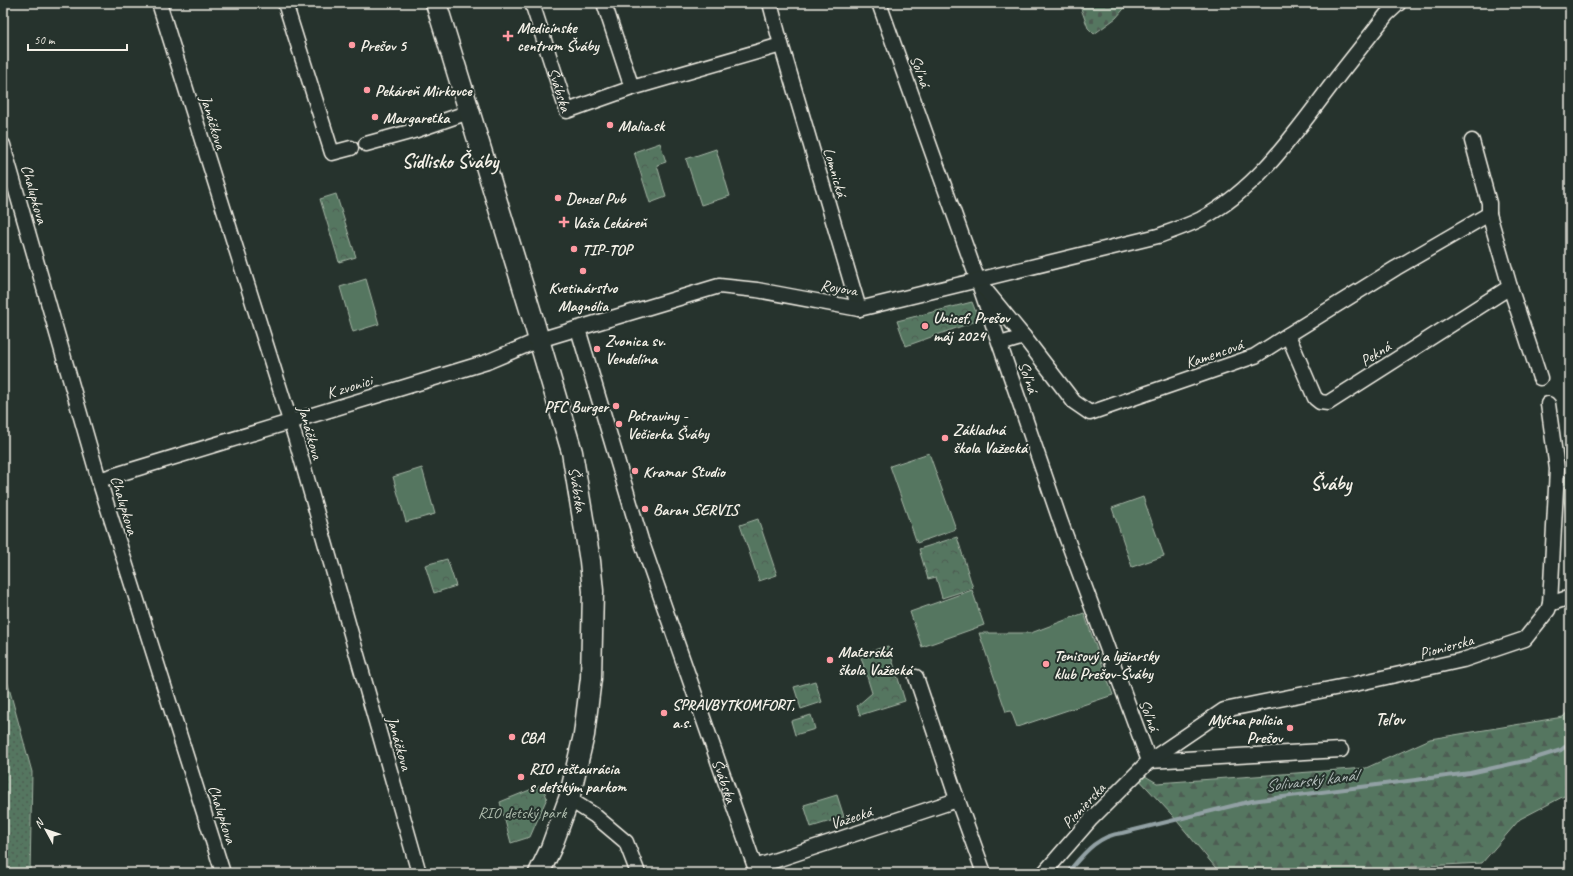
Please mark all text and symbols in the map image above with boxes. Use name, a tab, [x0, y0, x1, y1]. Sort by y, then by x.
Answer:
place label: Medicínske centrum Šváby	[517, 18, 600, 56]
scale bar	[28, 26, 127, 52]
marker: Medicínske centrum Šváby	[502, 30, 514, 42]
text: 50 m	[34, 32, 56, 48]
place label: Prešov 5	[360, 36, 408, 56]
marker: Prešov 5	[347, 40, 357, 50]
street label: Soľná	[905, 53, 936, 92]
street label: Švábska	[543, 65, 576, 115]
place label: Pekáreň Mirkovce	[375, 81, 473, 101]
marker: Pekáreň Mirkovce	[362, 85, 372, 95]
street label: Janáčkova	[195, 92, 231, 153]
place label: Margaretka	[383, 108, 451, 128]
marker: Margaretka	[370, 112, 380, 122]
place label: Malia.sk	[618, 116, 666, 136]
marker: Malia.sk	[605, 120, 615, 130]
street label: Lomnická	[818, 145, 852, 201]
district label: Sídlisko Šváby	[402, 149, 500, 175]
street label: Chalupkova	[16, 162, 52, 227]
place label: Denzel Pub	[566, 189, 627, 209]
marker: Denzel Pub	[553, 193, 563, 203]
place label: Vaša Lekáreň	[572, 213, 648, 233]
marker: Vaša Lekáreň	[559, 217, 569, 227]
place label: TIP-TOP	[582, 240, 634, 260]
marker: TIP-TOP	[569, 244, 579, 254]
marker: Kvetinárstvo Magnólia	[578, 266, 588, 276]
street label: Royova	[819, 275, 860, 301]
place label: Kvetinárstvo Magnólia	[549, 278, 619, 316]
place label: Unicef, Prešov máj 2024	[933, 308, 1011, 346]
marker: Unicef, Prešov máj 2024	[920, 321, 930, 331]
place label: Zvonica sv. Vendelína	[605, 331, 666, 369]
street label: Kamencová	[1183, 334, 1248, 373]
street label: Pekná	[1357, 336, 1396, 371]
marker: Zvonica sv. Vendelína	[592, 344, 602, 354]
street label: Soľná	[1013, 359, 1043, 398]
street label: K zvonici	[324, 370, 376, 403]
place label: PFC Burger	[544, 397, 610, 417]
marker: PFC Burger	[611, 401, 621, 411]
street label: Janáčkova	[293, 402, 328, 463]
place label: Potraviny - Večierka Šváby	[627, 406, 710, 444]
marker: Potraviny - Večierka Šváby	[614, 419, 624, 429]
place label: Základná škola Važecká	[953, 420, 1029, 458]
marker: Základná škola Važecká	[940, 433, 950, 443]
place label: Kramar Studio	[643, 462, 727, 482]
street label: Švábska	[564, 465, 591, 514]
marker: Kramar Studio	[630, 466, 640, 476]
district label: Šváby	[1311, 471, 1354, 497]
street label: Chalupkova	[106, 473, 143, 538]
place label: Baran SERVIS	[653, 500, 741, 520]
marker: Baran SERVIS	[640, 504, 650, 514]
street label: Pionierska	[1417, 630, 1477, 664]
place label: Materská škola Važecká	[838, 642, 914, 680]
place label: Tenisový a lyžiarsky klub Prešov-Šváby	[1054, 646, 1160, 684]
marker: Materská škola Važecká	[825, 655, 835, 665]
marker: Tenisový a lyžiarsky klub Prešov-Šváby	[1041, 659, 1051, 669]
place label: SPRAVBYTKOMFORT, a.s.	[672, 695, 796, 733]
street label: Soľná	[1134, 697, 1165, 736]
marker: SPRAVBYTKOMFORT, a.s.	[659, 708, 669, 718]
district label: Teľov	[1376, 709, 1407, 730]
place label: Mýtna polícia Prešov	[1208, 710, 1284, 748]
street label: Janáčkova	[382, 713, 417, 774]
marker: Mýtna polícia Prešov	[1285, 723, 1295, 733]
place label: CBA	[520, 728, 546, 748]
marker: CBA	[507, 732, 517, 742]
street label: Švábska	[707, 756, 741, 807]
place label: RIO reštaurácia s detským parkom	[529, 759, 627, 797]
water label: Solivarský kanál	[1264, 764, 1364, 797]
marker: RIO reštaurácia s detským parkom	[516, 772, 526, 782]
street label: Pionierska	[1058, 778, 1111, 833]
street label: Chalupkova	[203, 782, 241, 847]
street label: Važecká	[828, 801, 877, 834]
park label: RIO detský park	[478, 803, 567, 823]
north arrow	[26, 810, 66, 850]
text: N	[31, 815, 47, 831]

